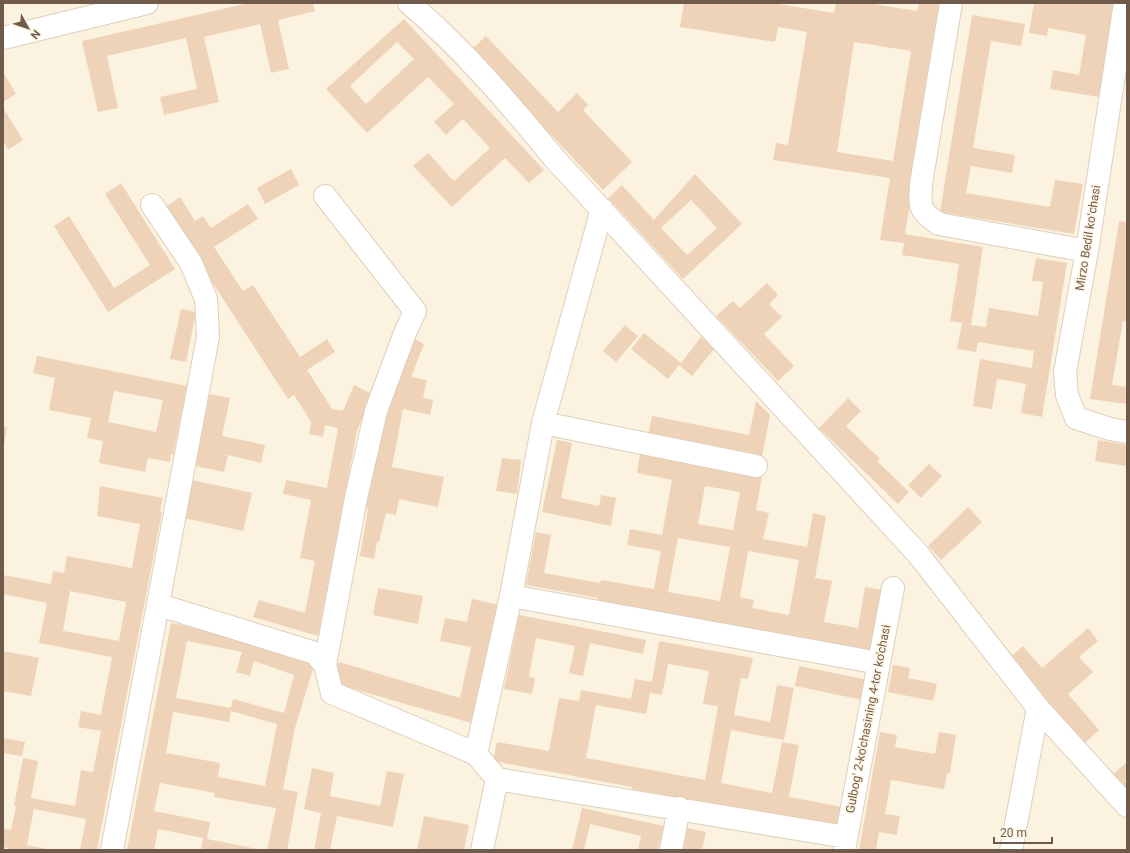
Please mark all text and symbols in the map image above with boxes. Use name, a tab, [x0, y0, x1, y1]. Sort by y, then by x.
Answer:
north arrow	[8, 8, 48, 48]
text: N	[28, 27, 43, 41]
street label: Mirzo Bedil koʻchasi	[1073, 184, 1103, 292]
street label: Gulbog' 2-ko'chasining 4-tor ko'chasi	[843, 624, 893, 814]
scale bar	[994, 819, 1052, 845]
text: 20 m	[1000, 826, 1027, 840]

